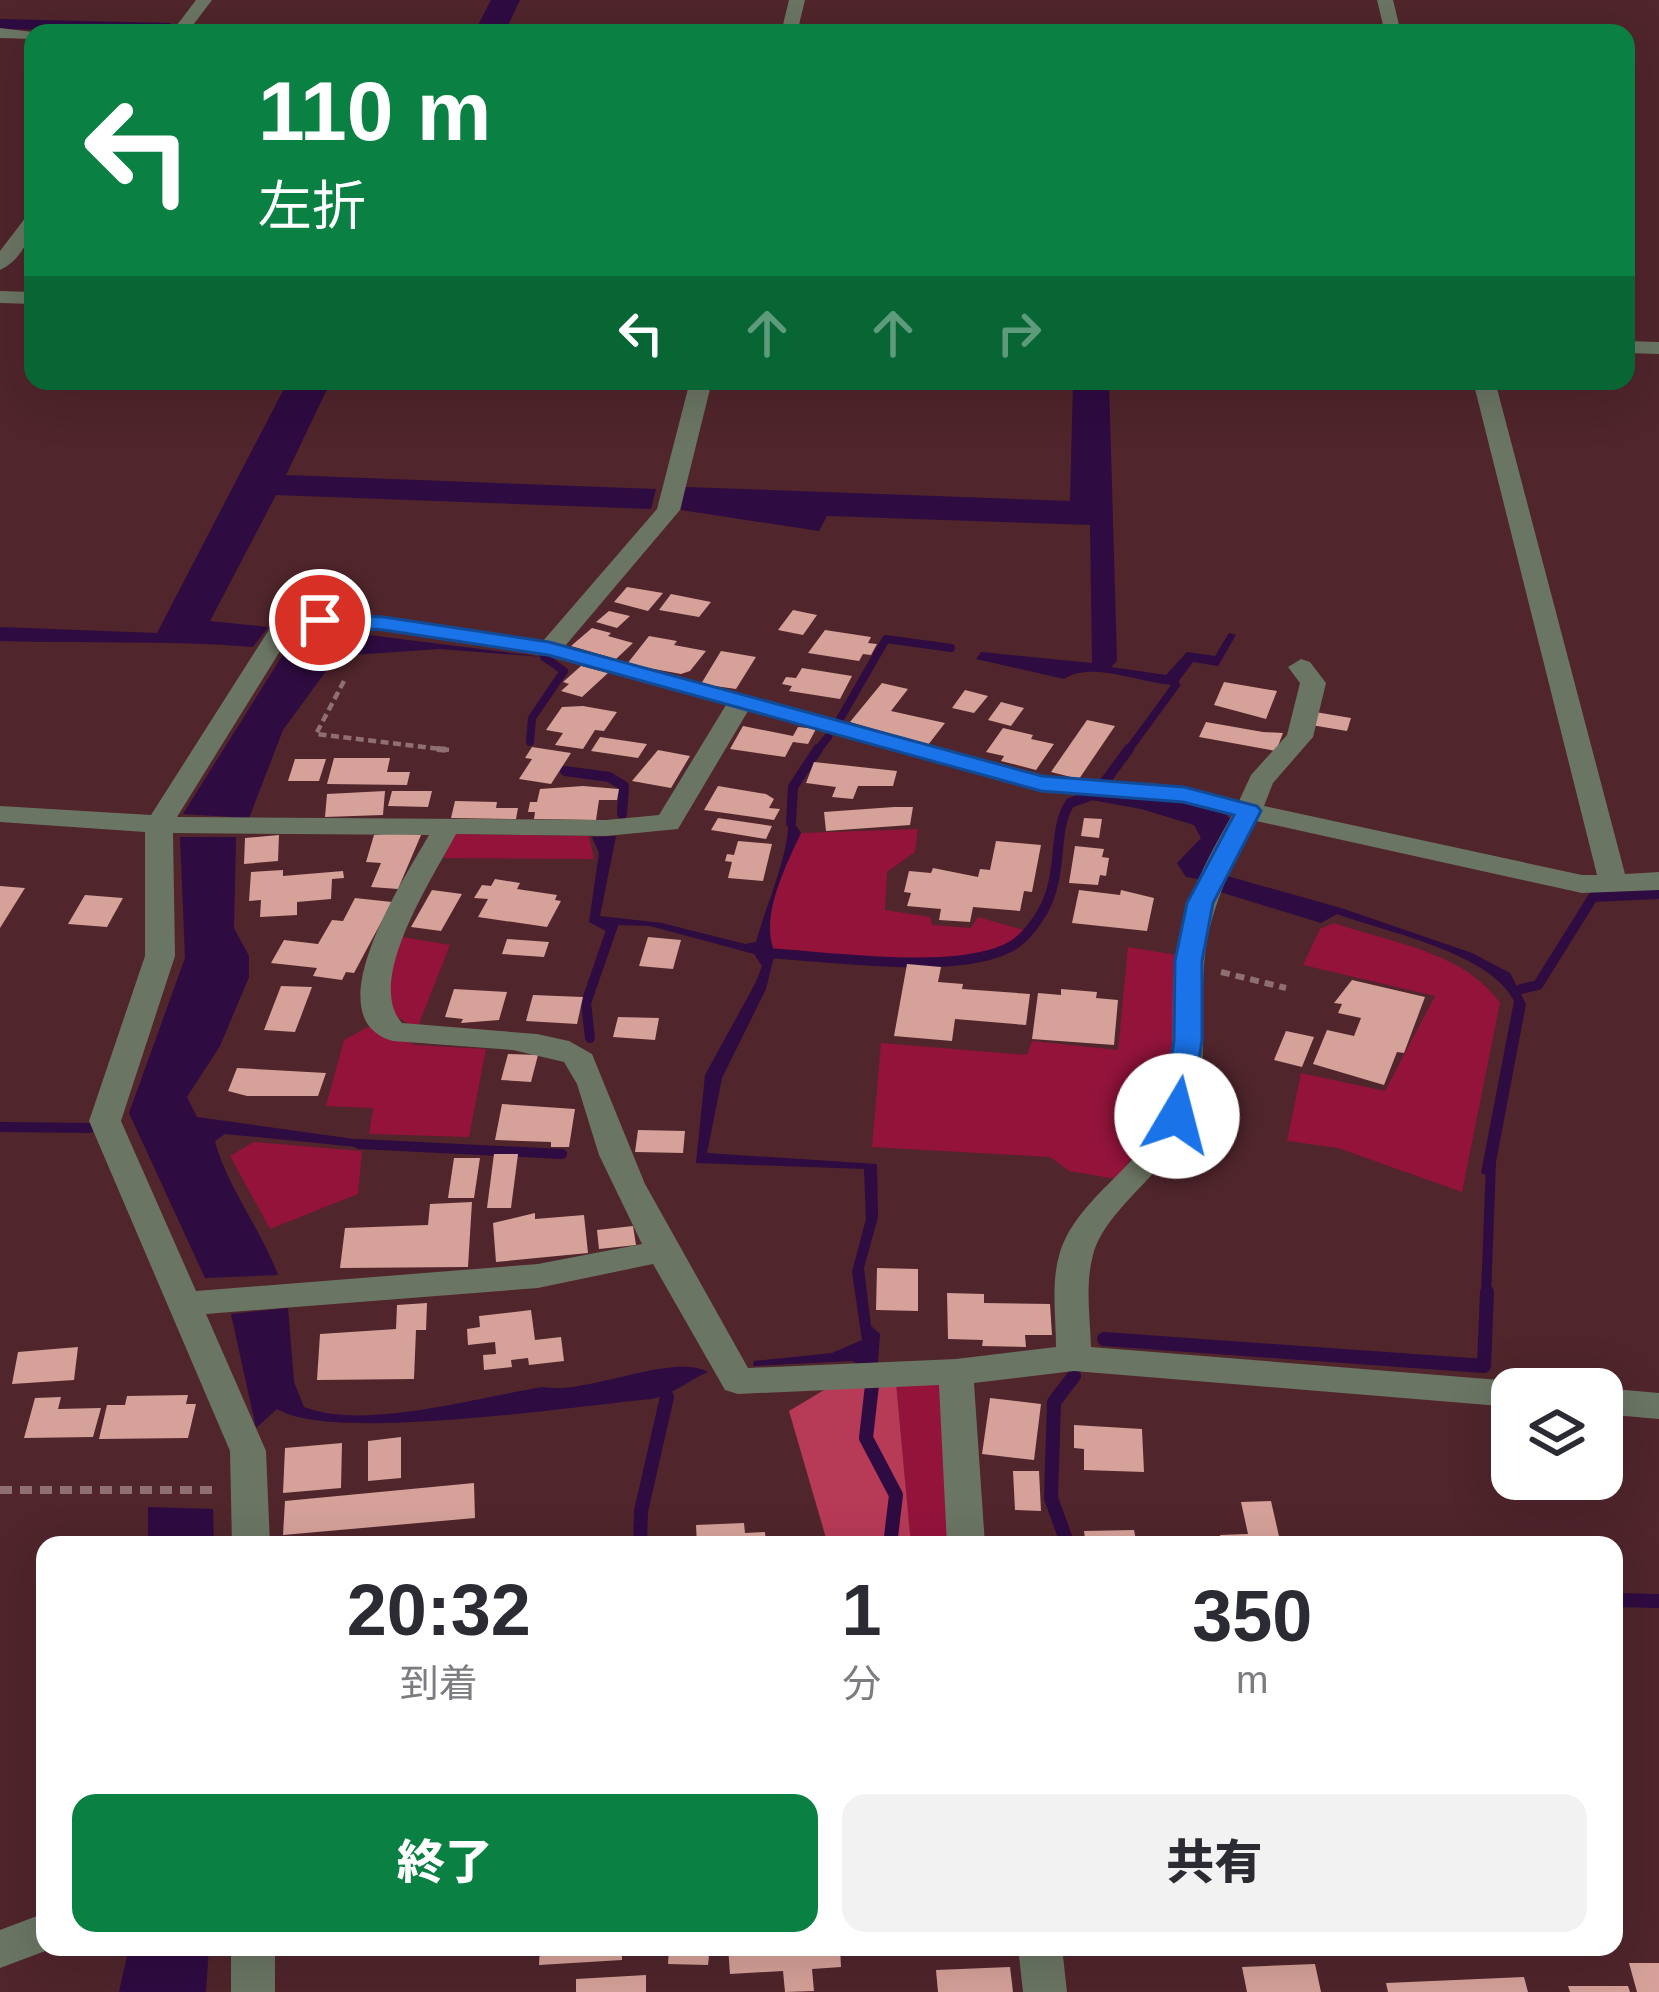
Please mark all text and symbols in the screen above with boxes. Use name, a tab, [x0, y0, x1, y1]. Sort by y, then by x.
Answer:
text: 110 m	[258, 64, 492, 158]
icon: left	[60, 72, 216, 228]
text: 左折	[258, 176, 366, 236]
icon: left	[608, 300, 674, 366]
icon: ahead	[734, 300, 800, 366]
icon: ahead	[860, 300, 926, 366]
icon: right	[986, 300, 1052, 366]
pin	[269, 569, 371, 671]
icon: arrive	[287, 587, 353, 653]
position arrow	[1114, 1053, 1240, 1179]
map controls	[1491, 1368, 1623, 1500]
button: layers	[1491, 1368, 1623, 1500]
text: 20:32	[347, 1570, 531, 1650]
text: 1	[841, 1570, 882, 1650]
text: 350	[1192, 1576, 1312, 1656]
text: m	[1236, 1658, 1268, 1701]
text: 到着	[400, 1662, 478, 1705]
text: 分	[842, 1662, 881, 1705]
button: 終了	[72, 1794, 818, 1932]
button: 共有	[842, 1794, 1587, 1932]

